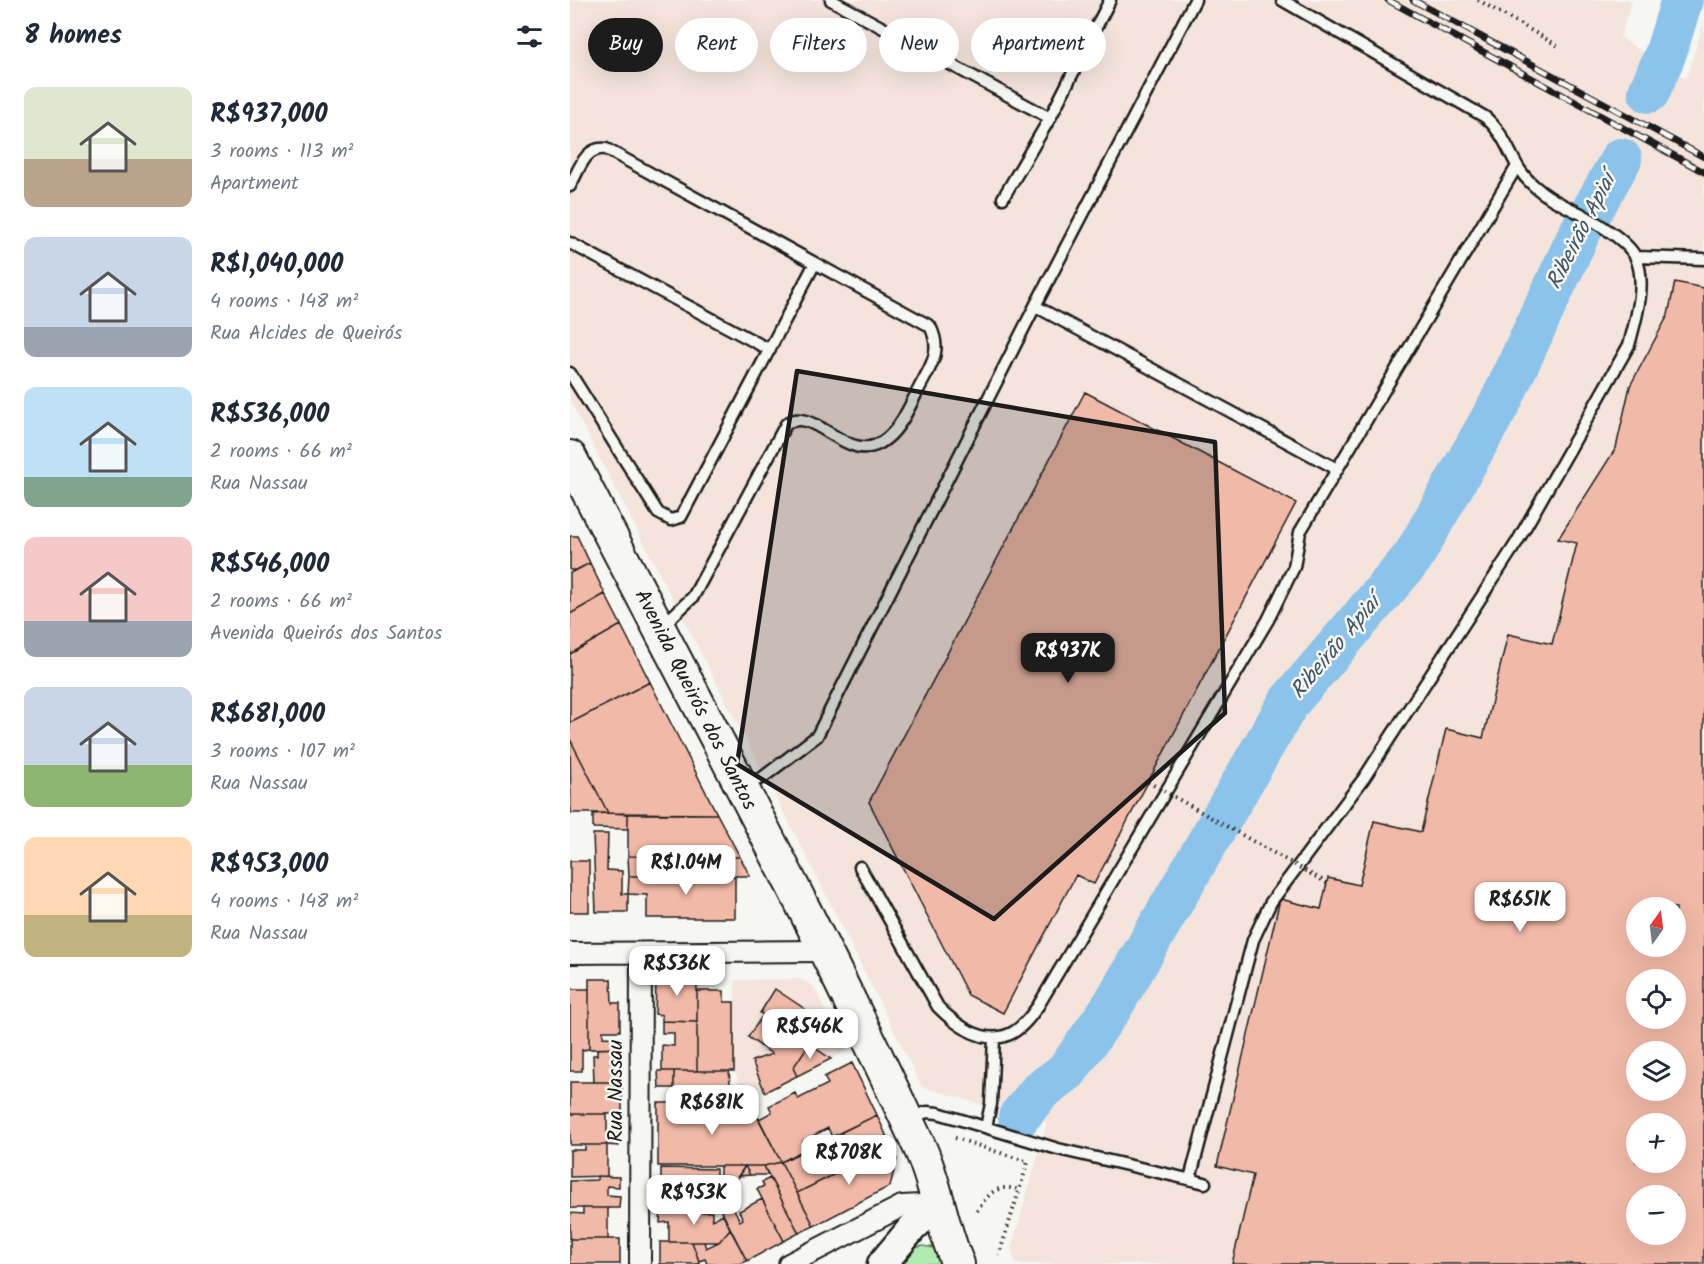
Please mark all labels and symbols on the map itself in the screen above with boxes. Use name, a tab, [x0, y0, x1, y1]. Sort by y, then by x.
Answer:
water label: Ribeirão Apiaí	[1538, 161, 1630, 296]
water label: Ribeirão Apiaí	[1282, 583, 1395, 707]
street label: Avenida Queirós dos Santos	[625, 584, 765, 816]
pin: R$937K	[1019, 633, 1117, 684]
pin: R$1.04M	[631, 845, 741, 896]
pin: R$651K	[1471, 882, 1569, 933]
north arrow	[1626, 897, 1686, 957]
pin: R$536K	[628, 946, 726, 997]
pin: R$546K	[761, 1009, 859, 1060]
street label: Rua Nassau	[600, 1040, 633, 1142]
pin: R$681K	[663, 1085, 761, 1136]
pin: R$708K	[800, 1135, 898, 1186]
pin: R$953K	[645, 1175, 743, 1226]

